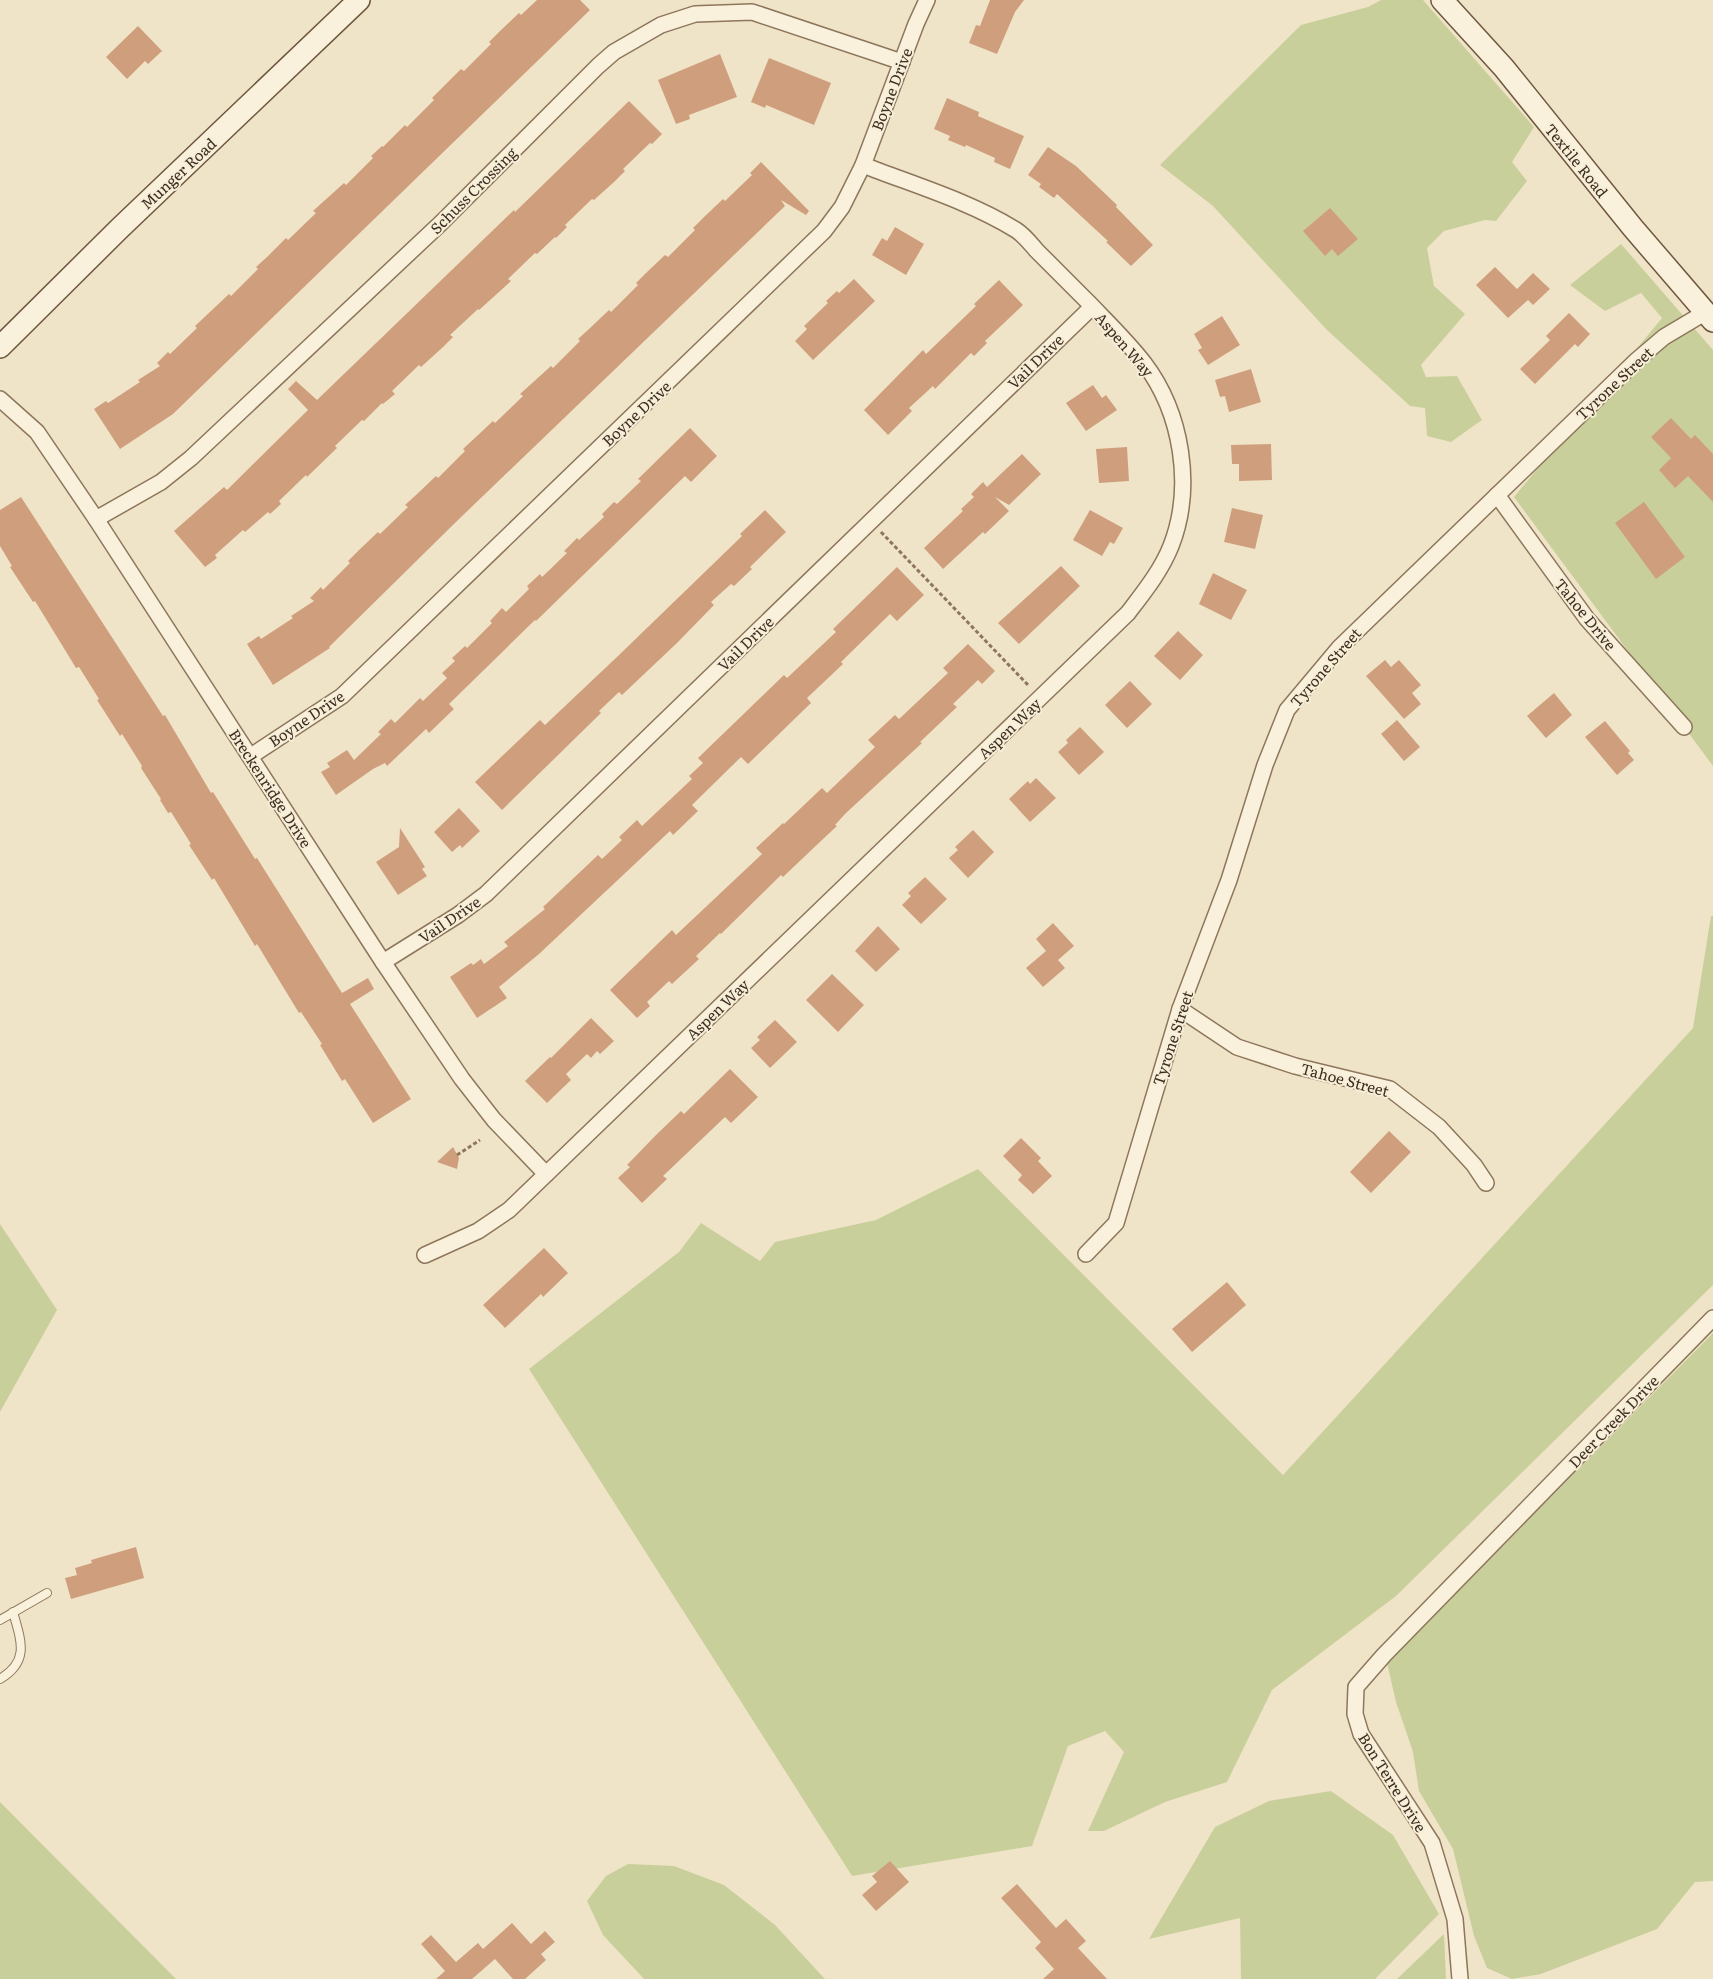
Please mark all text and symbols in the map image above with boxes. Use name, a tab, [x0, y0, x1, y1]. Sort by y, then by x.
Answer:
street label: Boyne Drive	[865, 44, 917, 134]
street label: Textile Road	[1540, 118, 1614, 202]
street label: Munger Road	[135, 132, 221, 214]
street label: Schuss Crossing	[424, 141, 522, 239]
street label: Aspen Way	[1090, 306, 1160, 382]
street label: Vail Drive	[1002, 328, 1069, 394]
street label: Tyrone Street	[1570, 341, 1658, 425]
street label: Boyne Drive	[596, 375, 676, 451]
street label: Tahoe Drive	[1550, 573, 1622, 655]
street label: Vail Drive	[712, 610, 779, 676]
street label: Tyrone Street	[1284, 622, 1366, 712]
street label: Boyne Drive	[263, 684, 349, 752]
street label: Aspen Way	[972, 692, 1046, 764]
street label: Breckenridge Drive	[224, 724, 318, 852]
street label: Vail Drive	[413, 890, 485, 948]
street label: Aspen Way	[680, 973, 754, 1045]
street label: Tyrone Street	[1146, 988, 1198, 1088]
street label: Tahoe Street	[1298, 1056, 1392, 1102]
street label: Deer Creek Drive	[1563, 1369, 1664, 1473]
street label: Bon Terre Drive	[1353, 1728, 1433, 1836]

